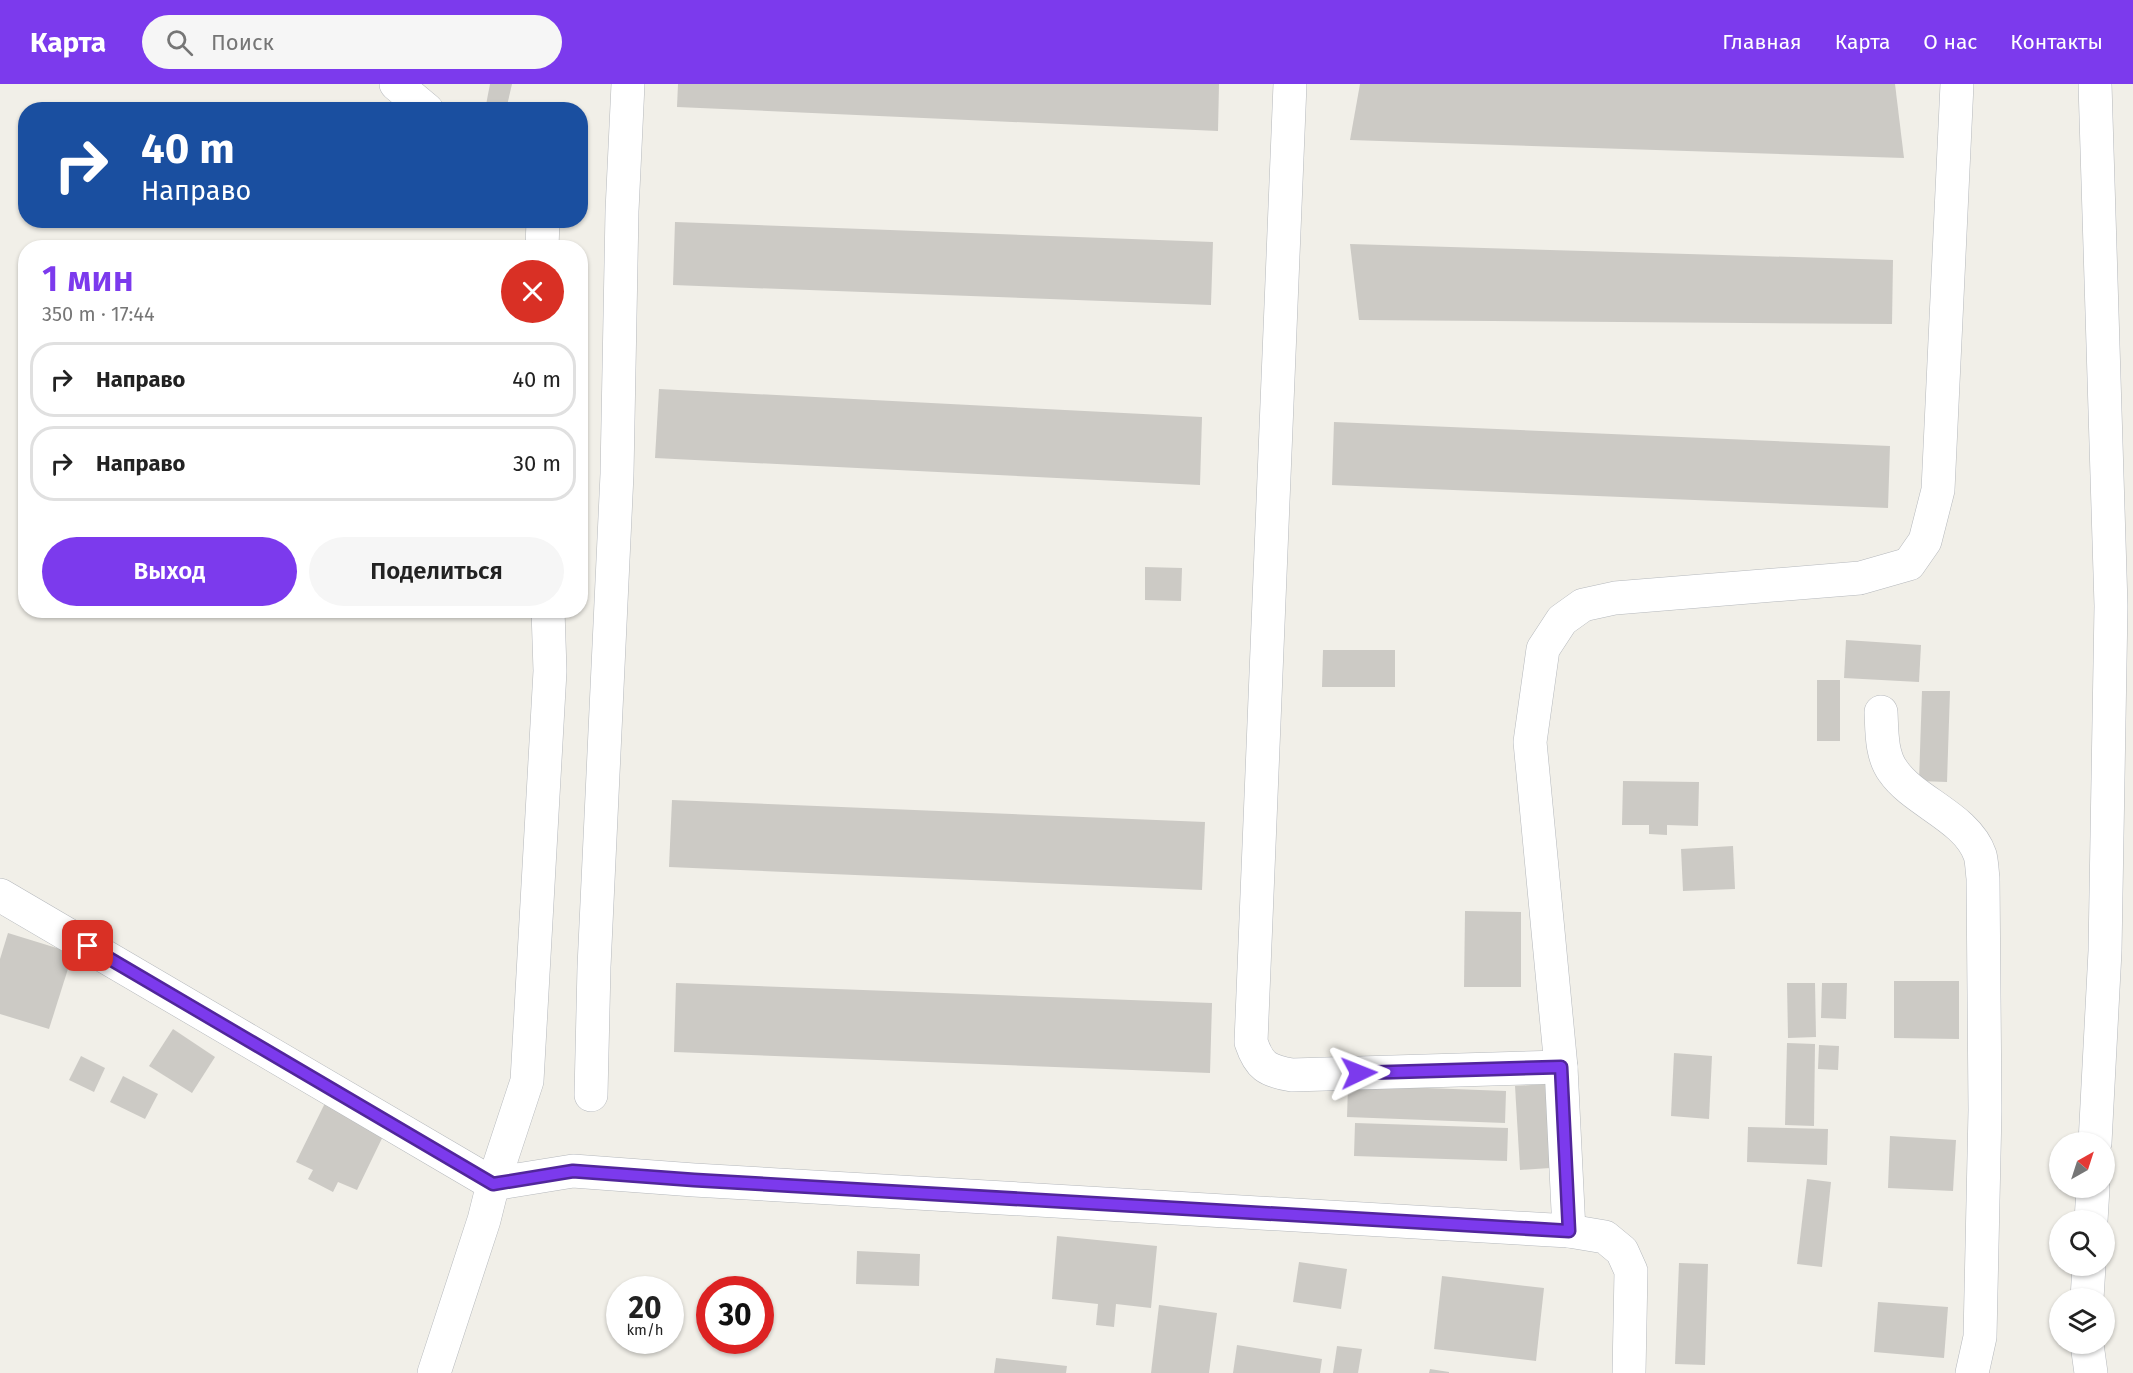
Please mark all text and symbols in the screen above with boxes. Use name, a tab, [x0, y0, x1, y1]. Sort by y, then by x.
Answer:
search box	[142, 15, 562, 69]
text: Карта	[30, 26, 106, 59]
icon: search	[163, 26, 196, 59]
text: Поиск	[211, 29, 274, 56]
text: Главная	[1722, 29, 1802, 55]
text: Карта	[1835, 29, 1890, 55]
text: О нас	[1923, 29, 1977, 55]
text: Контакты	[2010, 29, 2103, 55]
text: 40 m	[141, 124, 235, 174]
icon: right	[42, 126, 120, 204]
text: Направо	[141, 175, 251, 207]
text: 1 мин	[42, 257, 134, 301]
button: close	[501, 260, 564, 323]
text: 350 m · 17:44	[42, 302, 155, 326]
icon: right	[45, 363, 78, 396]
text: Направо	[96, 366, 185, 393]
text: 40 m	[512, 366, 561, 393]
icon: right	[45, 447, 78, 480]
text: Направо	[96, 450, 185, 477]
text: 30 m	[513, 450, 561, 477]
button: Выход	[42, 537, 297, 606]
button: Поделиться	[309, 537, 564, 606]
pin	[62, 920, 113, 971]
icon: arrive	[71, 929, 104, 962]
position arrow	[1327, 1041, 1391, 1105]
north arrow	[2049, 1132, 2115, 1198]
map controls	[2049, 1132, 2115, 1354]
button: search	[2049, 1210, 2115, 1276]
speed limit sign: 30	[696, 1276, 774, 1354]
button: layers	[2049, 1288, 2115, 1354]
text: 20	[628, 1290, 662, 1326]
text: km/h	[626, 1321, 664, 1339]

